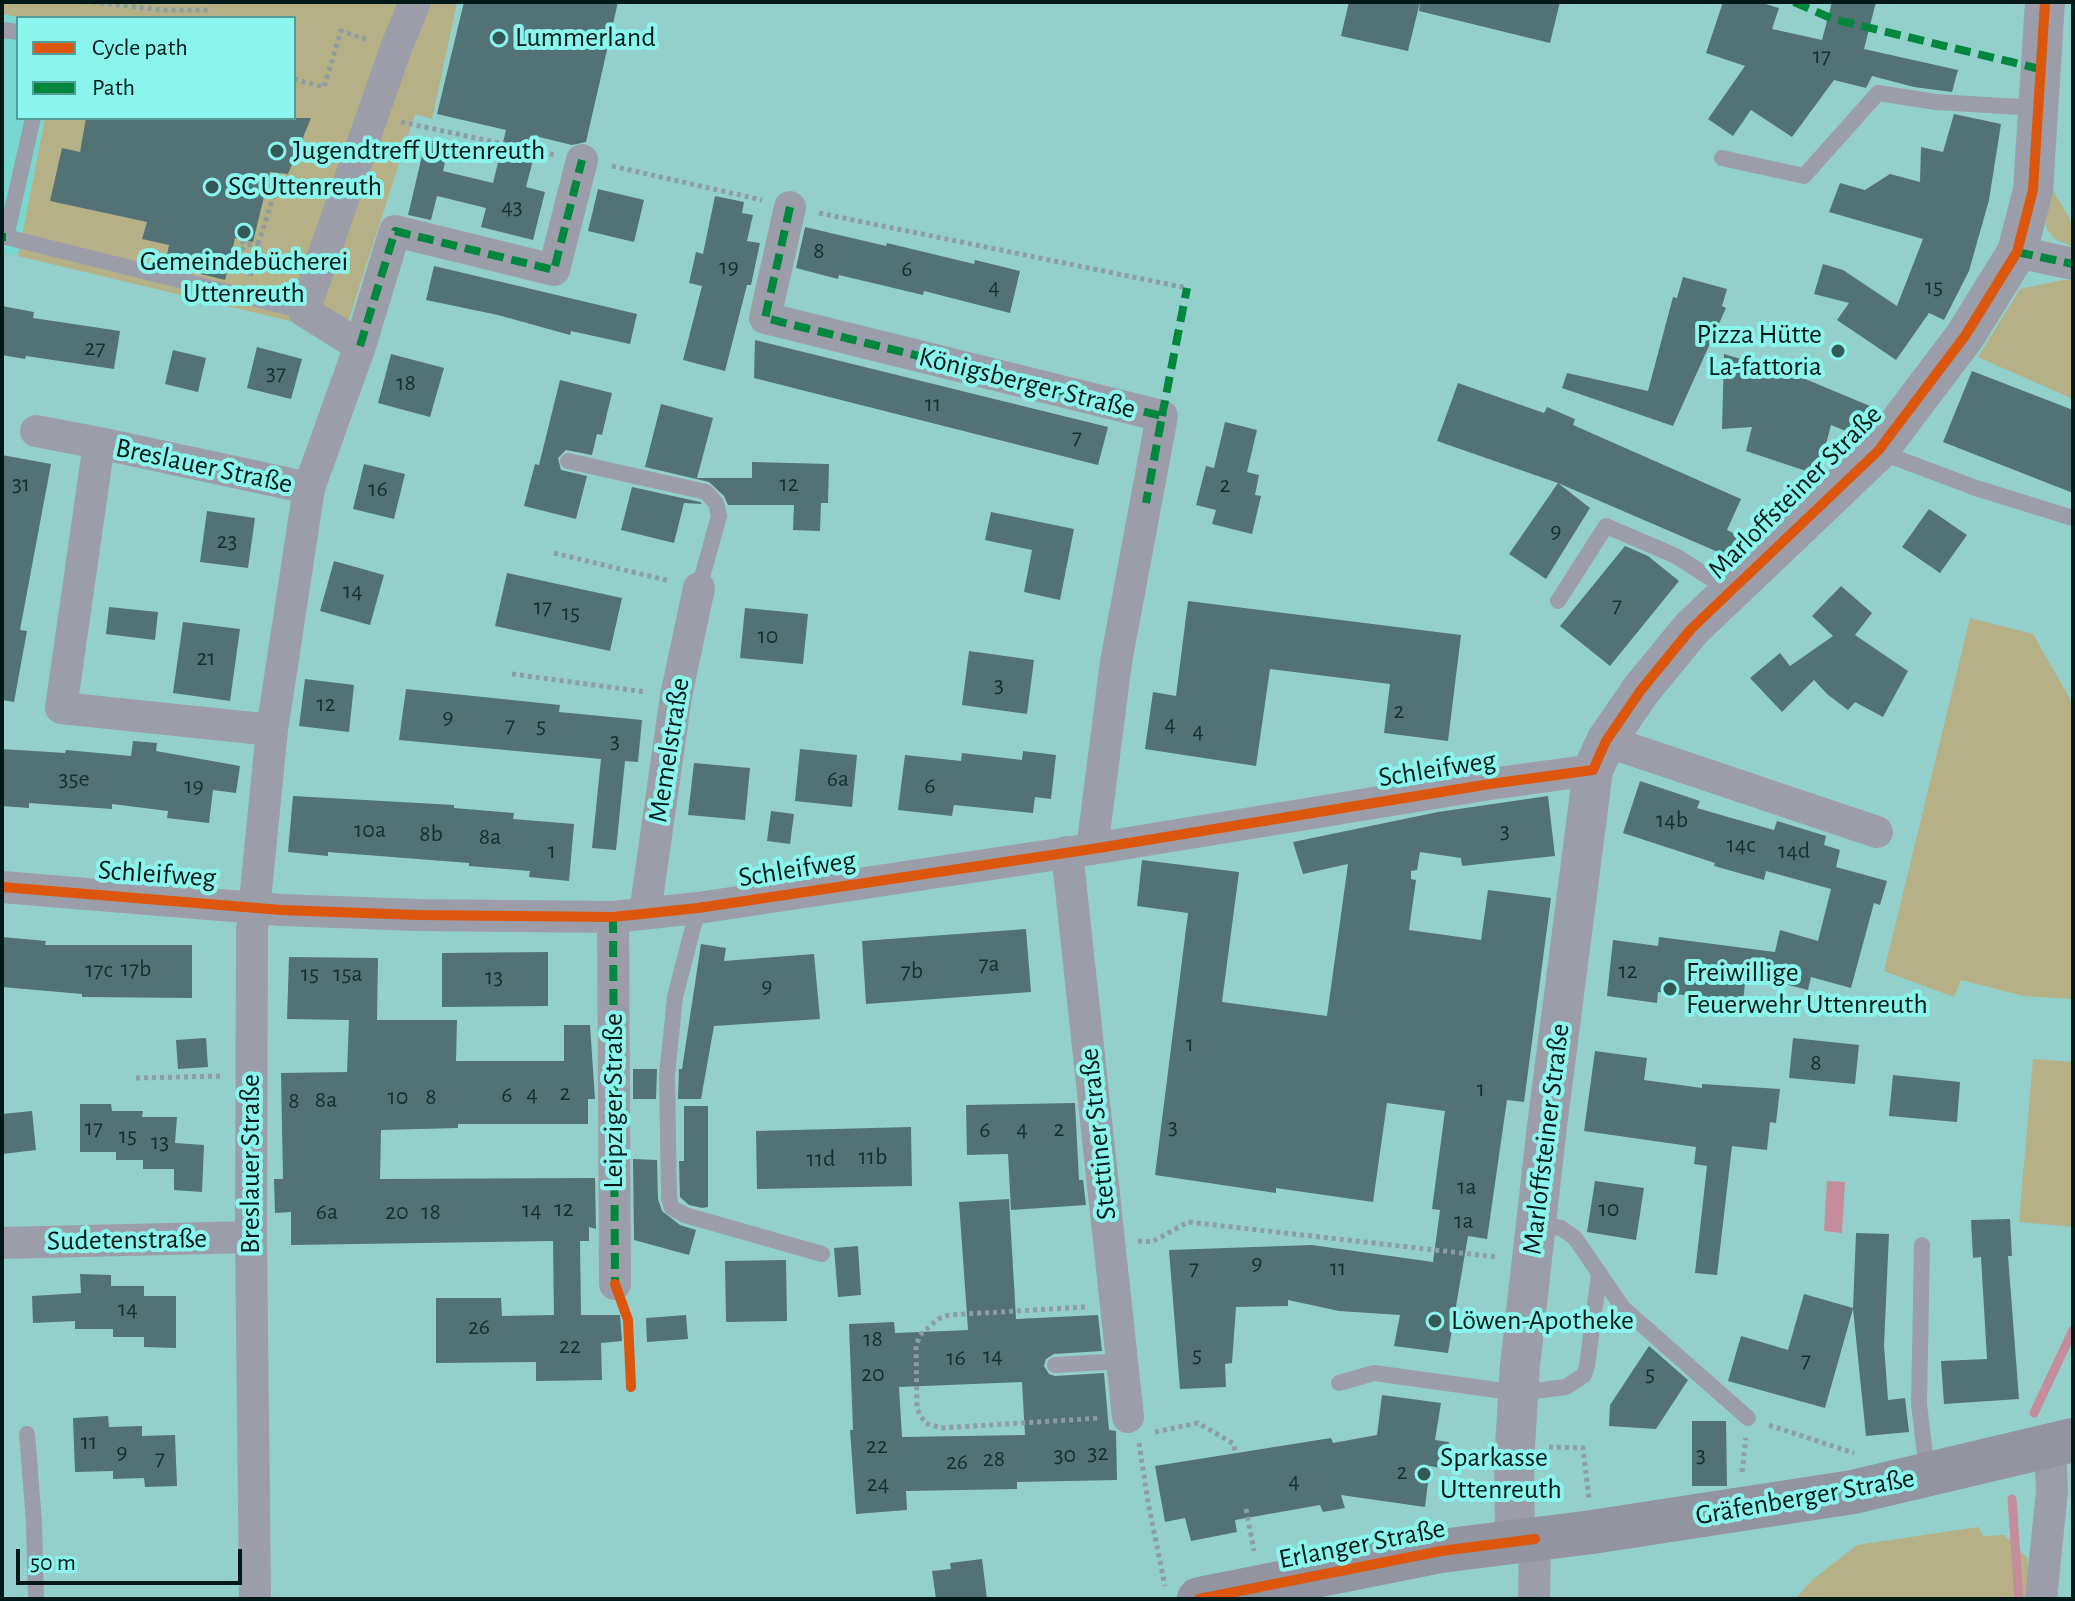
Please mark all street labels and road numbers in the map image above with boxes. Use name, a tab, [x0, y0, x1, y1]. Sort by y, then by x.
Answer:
street label: Königsberger Straße	[915, 340, 1139, 426]
street label: Marloffsteiner Straße	[1701, 398, 1889, 586]
street label: Breslauer Straße	[112, 431, 296, 501]
street label: Memelstraße	[641, 675, 697, 825]
street label: Schleifweg	[1376, 743, 1498, 795]
street label: Schleifweg	[736, 843, 858, 895]
street label: Schleifweg	[97, 853, 217, 895]
street label: Leipziger Straße	[597, 1013, 631, 1189]
street label: Marloffsteiner Straße	[1515, 1022, 1577, 1256]
street label: Stettiner Straße	[1072, 1046, 1124, 1222]
street label: Breslauer Straße	[234, 1074, 268, 1254]
street label: Sudetenstraße	[47, 1222, 207, 1258]
street label: Gräfenberger Straße	[1693, 1461, 1917, 1533]
street label: Erlanger Straße	[1276, 1511, 1448, 1577]

